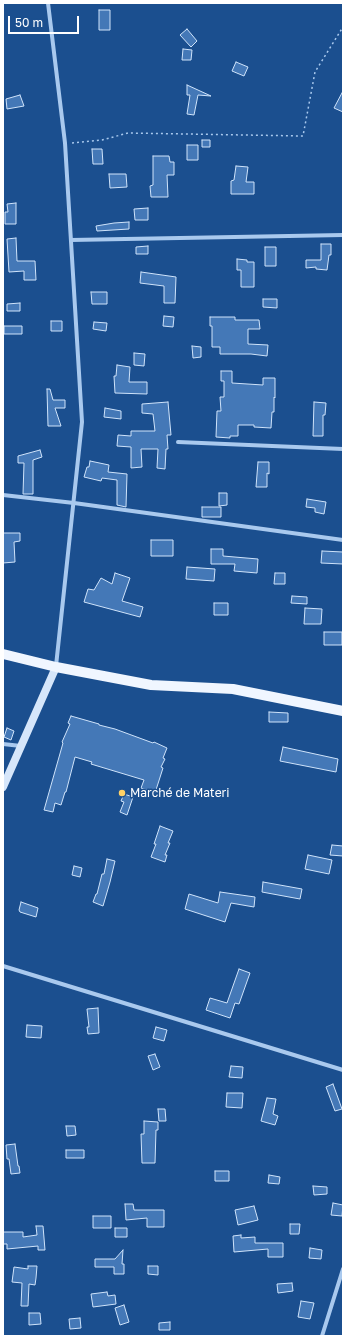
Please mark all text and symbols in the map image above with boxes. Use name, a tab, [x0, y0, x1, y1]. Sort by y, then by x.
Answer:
scale bar	[10, 8, 81, 34]
text: 50 m	[15, 15, 43, 30]
place label: Marché de Materi	[130, 786, 230, 800]
marker: Marché de Materi	[117, 788, 127, 798]

